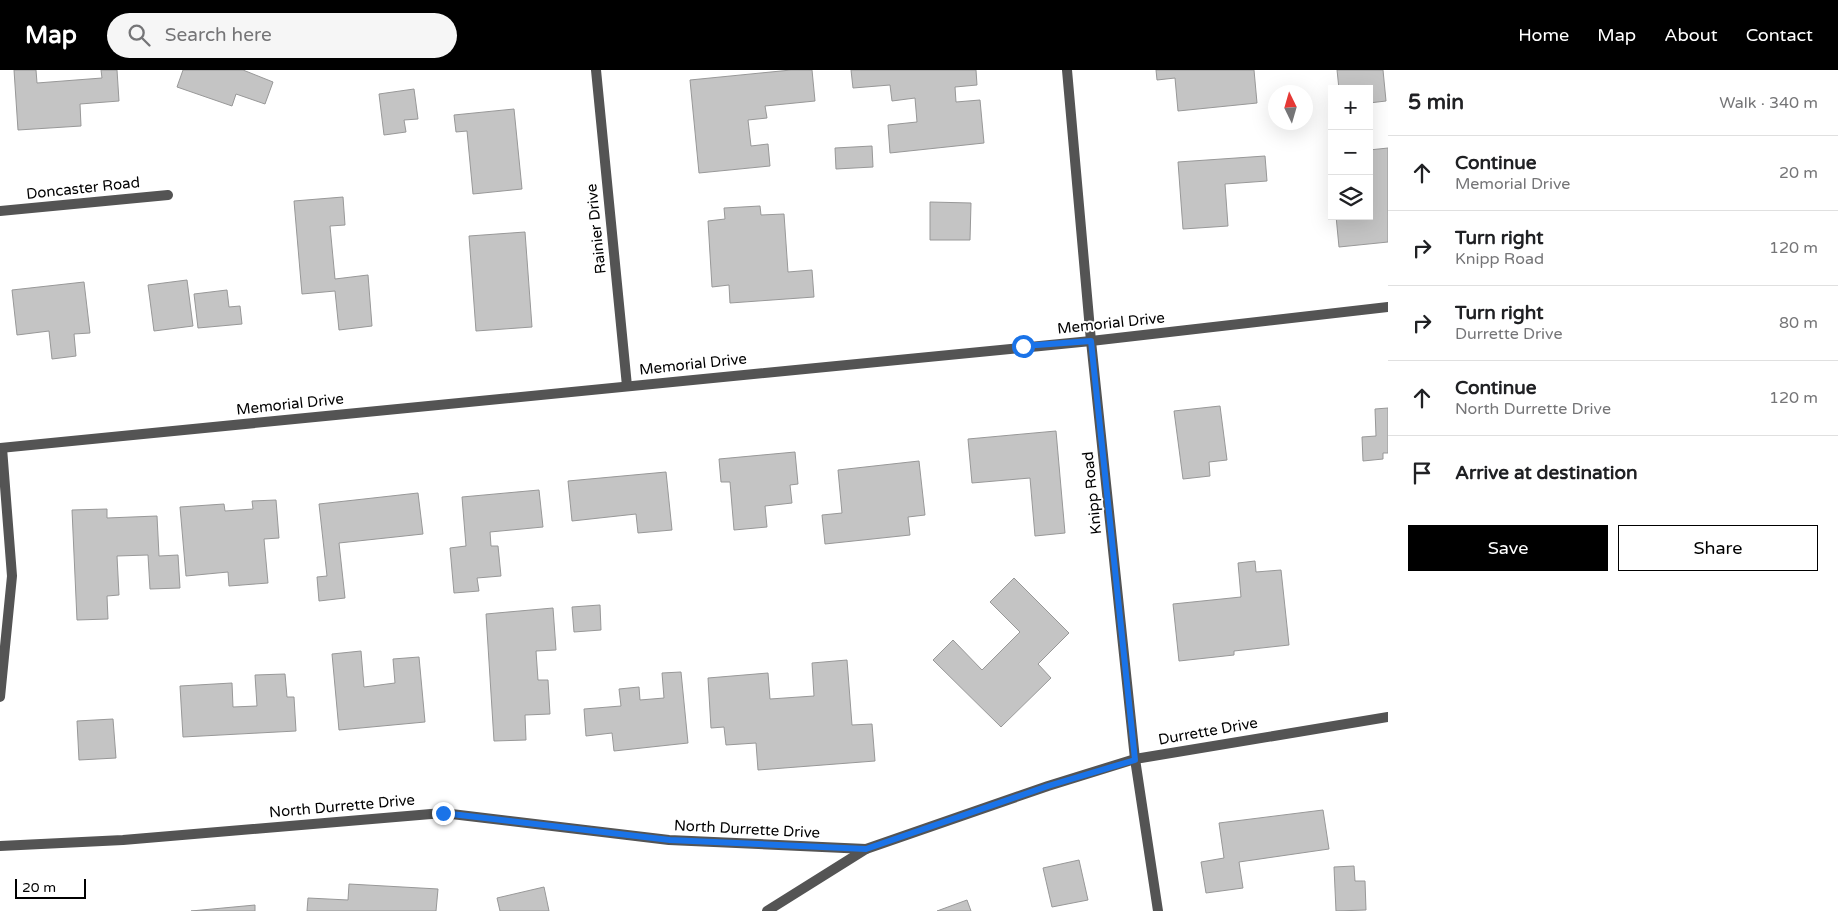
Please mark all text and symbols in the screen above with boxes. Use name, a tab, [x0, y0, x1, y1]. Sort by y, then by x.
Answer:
search box	[107, 13, 457, 58]
text: Map	[25, 21, 77, 50]
icon: search	[125, 21, 153, 49]
text: Search here	[165, 24, 272, 46]
text: Home	[1518, 24, 1569, 46]
text: Map	[1597, 24, 1636, 46]
text: About	[1664, 24, 1718, 46]
text: Contact	[1746, 24, 1813, 46]
north arrow	[1268, 85, 1313, 130]
map controls	[1328, 85, 1373, 220]
button: +	[1328, 85, 1373, 130]
text: 5 min	[1408, 90, 1464, 115]
text: Walk · 340 m	[1719, 93, 1818, 113]
button: −	[1328, 130, 1373, 175]
text: Continue	[1455, 152, 1537, 174]
icon: ahead	[1408, 159, 1436, 187]
text: 20 m	[1779, 163, 1818, 183]
street label: Doncaster Road	[25, 173, 141, 203]
text: Memorial Drive	[1455, 174, 1570, 194]
button: layers	[1328, 175, 1373, 220]
street label: Rainier Drive	[582, 183, 610, 275]
text: Turn right	[1455, 227, 1543, 249]
icon: right	[1408, 234, 1436, 262]
text: 120 m	[1769, 238, 1818, 258]
text: Knipp Road	[1455, 249, 1544, 269]
text: Turn right	[1455, 302, 1543, 324]
street label: Memorial Drive	[1056, 308, 1166, 338]
icon: right	[1408, 309, 1436, 337]
text: 80 m	[1779, 313, 1818, 333]
text: Durrette Drive	[1455, 324, 1562, 344]
route start	[1012, 335, 1035, 358]
street label: Memorial Drive	[638, 349, 748, 379]
text: Continue	[1455, 377, 1537, 399]
icon: ahead	[1408, 384, 1436, 412]
text: 120 m	[1769, 388, 1818, 408]
street label: Memorial Drive	[235, 389, 345, 419]
text: North Durrette Drive	[1455, 399, 1611, 419]
street label: Knipp Road	[1079, 451, 1105, 535]
icon: arrive	[1408, 459, 1436, 487]
text: Arrive at destination	[1455, 462, 1638, 484]
button: Save	[1408, 525, 1608, 571]
button: Share	[1618, 525, 1818, 571]
street label: Durrette Drive	[1157, 713, 1259, 749]
street label: North Durrette Drive	[268, 791, 416, 821]
route end	[432, 802, 455, 825]
street label: North Durrette Drive	[674, 816, 820, 842]
scale bar	[15, 876, 86, 899]
text: 20 m	[22, 879, 56, 896]

